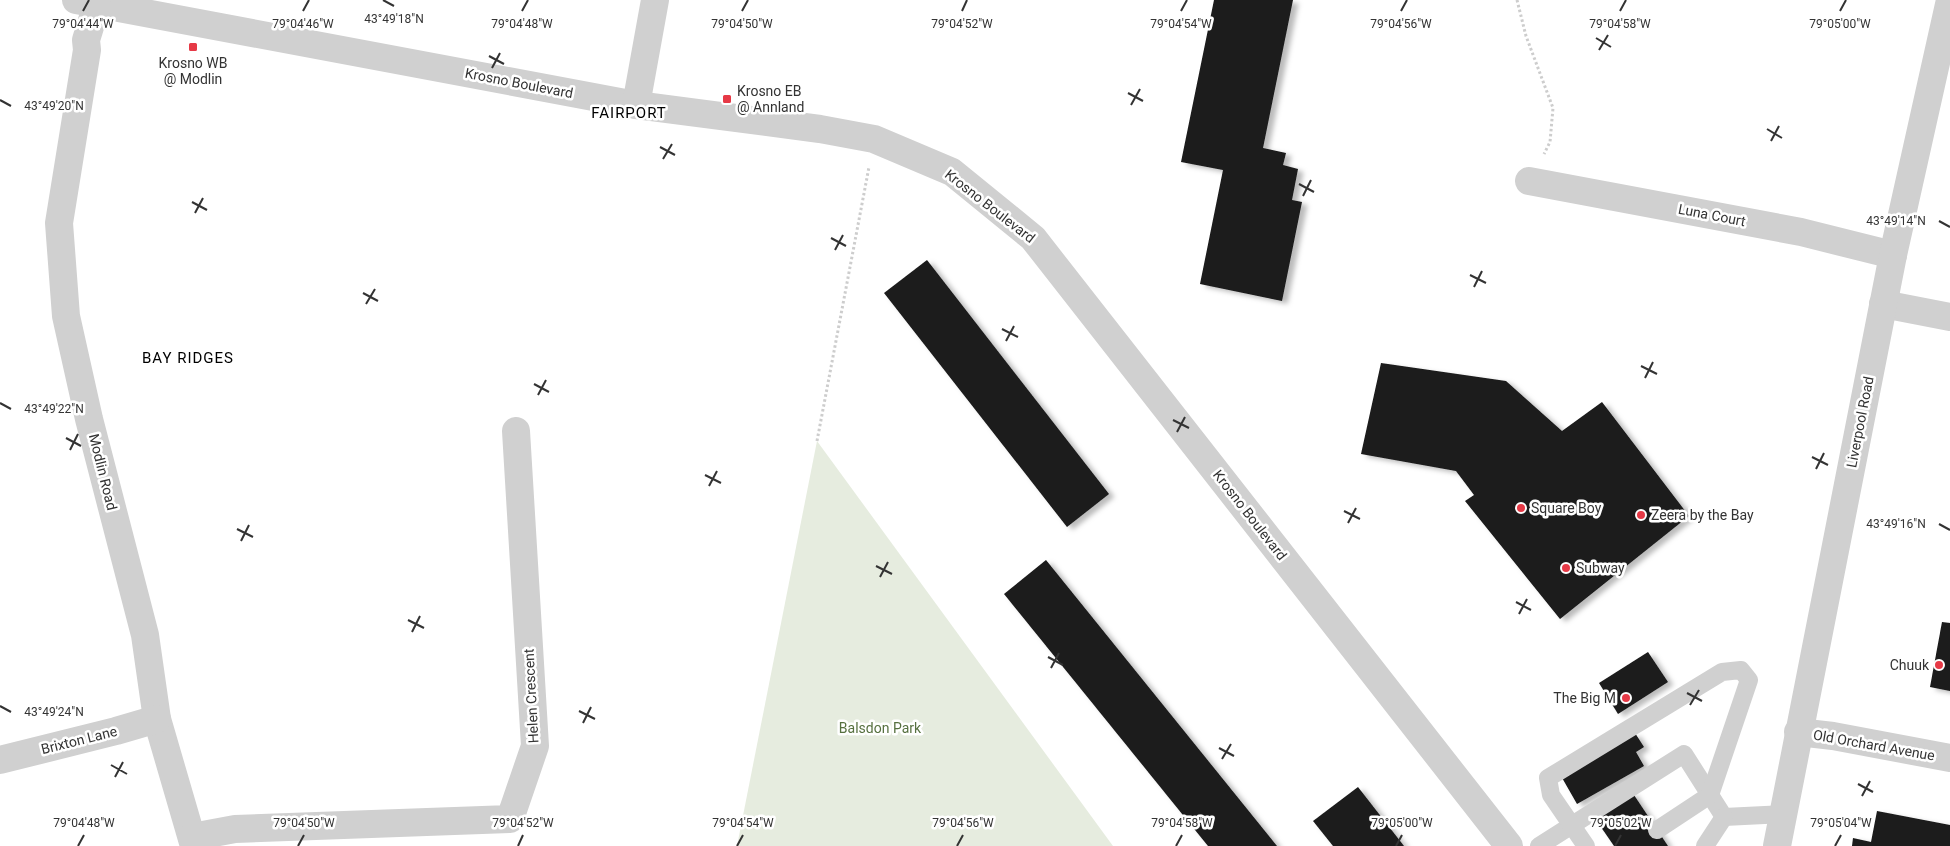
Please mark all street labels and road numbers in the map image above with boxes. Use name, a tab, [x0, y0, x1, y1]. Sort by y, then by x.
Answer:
street label: Krosno Boulevard	[464, 65, 574, 101]
street label: Krosno Boulevard	[942, 166, 1038, 246]
street label: Luna Court	[1677, 201, 1747, 229]
street label: Liverpool Road	[1843, 375, 1877, 469]
street label: Modlin Road	[86, 432, 120, 512]
street label: Krosno Boulevard	[1210, 467, 1290, 563]
street label: Helen Crescent	[521, 648, 541, 744]
street label: Brixton Lane	[39, 723, 119, 757]
street label: Old Orchard Avenue	[1812, 726, 1936, 764]

